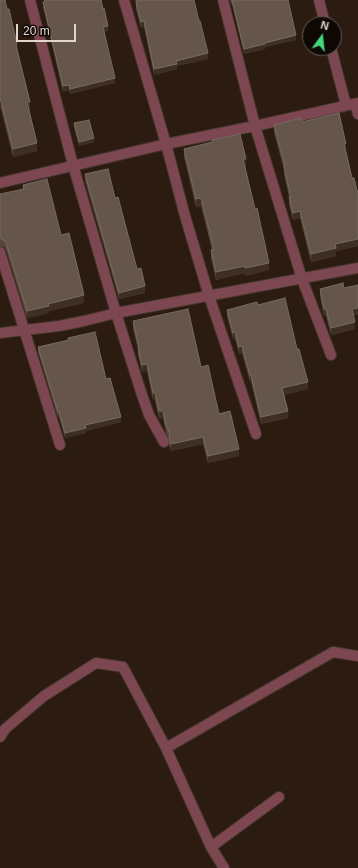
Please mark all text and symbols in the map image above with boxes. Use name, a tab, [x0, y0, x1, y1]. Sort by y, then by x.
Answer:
scale bar	[18, 16, 78, 42]
north arrow	[302, 16, 342, 56]
text: N	[319, 19, 330, 32]
text: 20 m	[23, 24, 50, 38]

